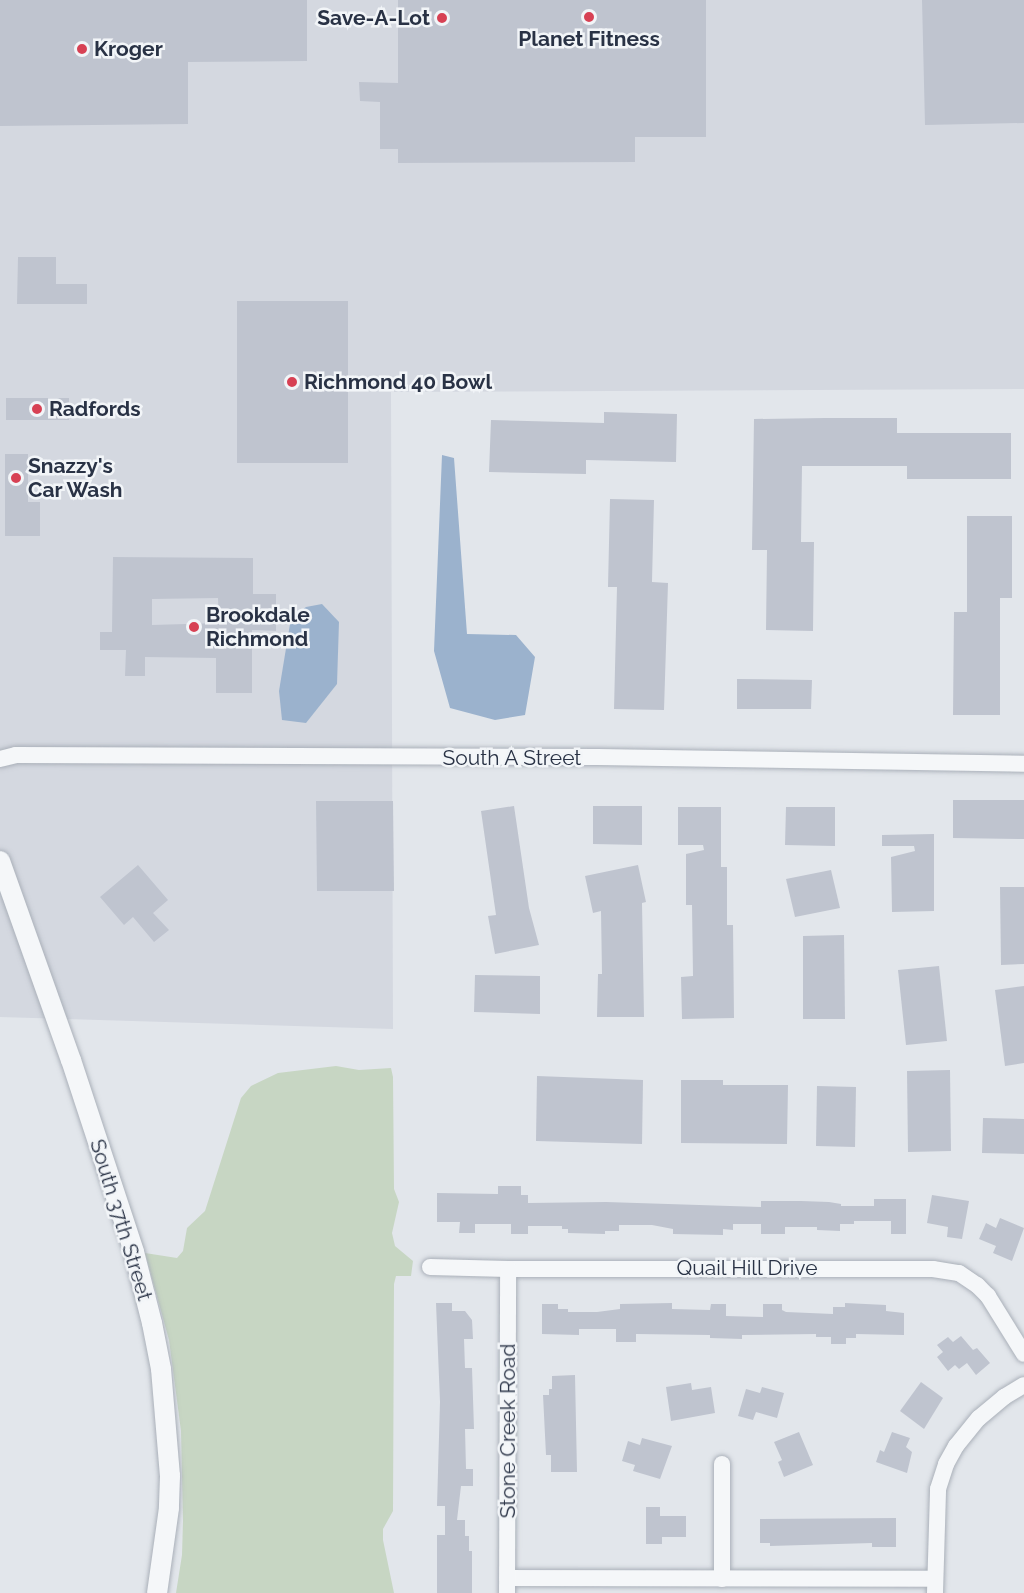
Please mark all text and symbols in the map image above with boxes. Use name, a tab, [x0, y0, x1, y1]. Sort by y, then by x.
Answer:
place label: Save-A-Lot	[317, 5, 430, 31]
marker: Planet Fitness	[582, 10, 596, 24]
marker: Save-A-Lot	[435, 11, 449, 25]
place label: Planet Fitness	[518, 26, 660, 52]
place label: Kroger	[94, 36, 163, 62]
marker: Kroger	[75, 42, 89, 56]
place label: Richmond 40 Bowl	[304, 369, 492, 395]
marker: Richmond 40 Bowl	[285, 375, 299, 389]
place label: Radfords	[49, 396, 141, 422]
marker: Radfords	[30, 402, 44, 416]
place label: Snazzy's Car Wash	[28, 453, 124, 503]
marker: Snazzy's Car Wash	[9, 471, 23, 485]
place label: Brookdale Richmond	[206, 602, 310, 652]
marker: Brookdale Richmond	[187, 620, 201, 634]
street label: South A Street	[442, 745, 582, 771]
street label: South 37th Street	[84, 1136, 158, 1304]
street label: Quail Hill Drive	[676, 1255, 818, 1281]
street label: Stone Creek Road	[495, 1344, 521, 1518]

